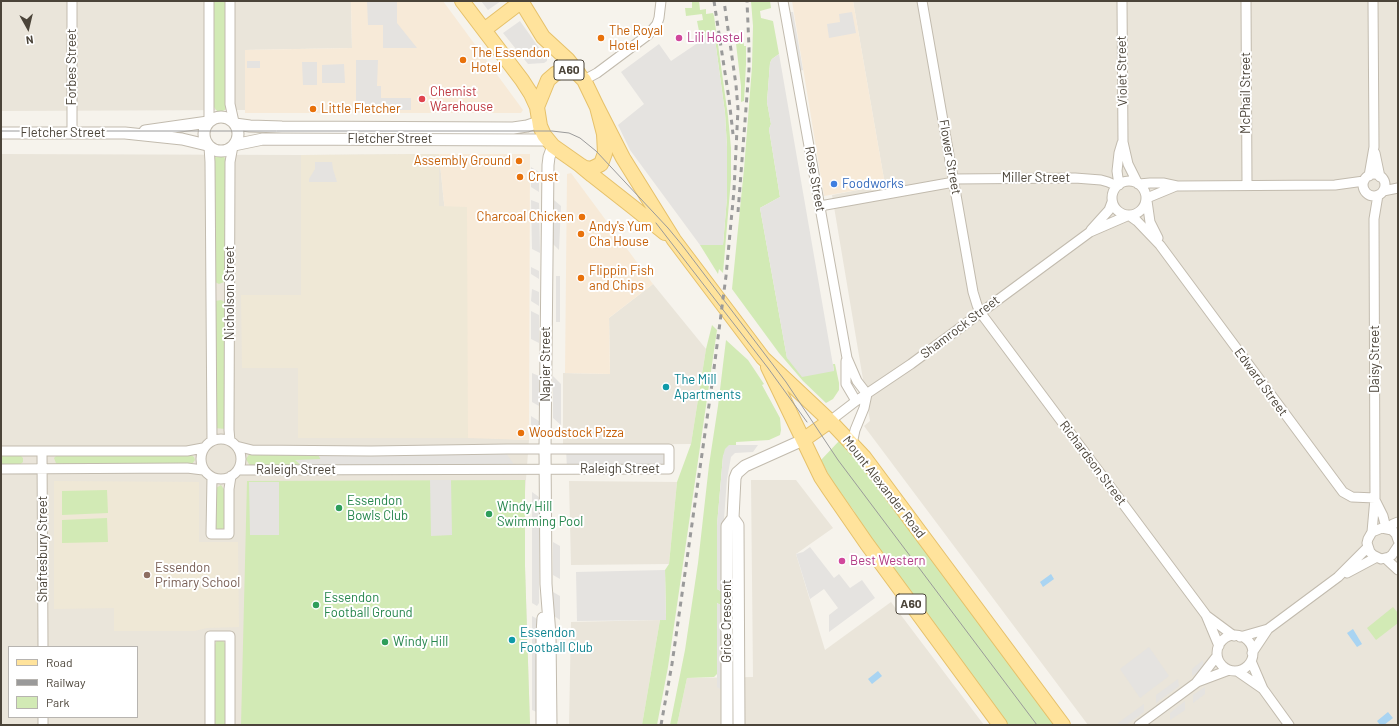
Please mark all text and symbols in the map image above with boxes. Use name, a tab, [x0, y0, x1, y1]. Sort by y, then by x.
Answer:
north arrow	[8, 8, 48, 48]
place label: The Royal Hotel	[609, 23, 663, 54]
street label: Forbes Street	[64, 29, 80, 105]
place label: Lili Hostel	[687, 30, 743, 46]
text: N	[25, 33, 34, 47]
marker: The Royal Hotel	[596, 33, 606, 43]
marker: Lili Hostel	[674, 33, 684, 43]
street label: Violet Street	[1114, 36, 1130, 106]
place label: The Essendon Hotel	[471, 45, 550, 76]
street label: McPhail Street	[1238, 52, 1254, 134]
marker: The Essendon Hotel	[458, 55, 468, 65]
road number: A60	[554, 60, 584, 80]
place label: Chemist Warehouse	[430, 84, 493, 115]
marker: Chemist Warehouse	[417, 94, 427, 104]
place label: Little Fletcher	[321, 101, 401, 117]
marker: Little Fletcher	[308, 104, 318, 114]
street label: Flower Street	[936, 118, 964, 196]
street label: Fletcher Street	[20, 125, 106, 141]
street label: Fletcher Street	[347, 131, 433, 147]
street label: Rose Street	[802, 145, 828, 213]
place label: Assembly Ground	[414, 153, 511, 169]
marker: Assembly Ground	[514, 156, 524, 166]
place label: Crust	[528, 169, 559, 185]
street label: Miller Street	[1002, 170, 1070, 186]
marker: Crust	[515, 172, 525, 182]
place label: Foodworks	[842, 176, 904, 192]
marker: Foodworks	[829, 179, 839, 189]
place label: Charcoal Chicken	[477, 209, 574, 225]
marker: Charcoal Chicken	[577, 212, 587, 222]
place label: Andy's Yum Cha House	[589, 219, 652, 250]
marker: Andy's Yum Cha House	[576, 229, 586, 239]
street label: Nicholson Street	[222, 246, 238, 340]
place label: Flippin Fish and Chips	[589, 263, 654, 294]
marker: Flippin Fish and Chips	[576, 273, 586, 283]
street label: Shamrock Street	[917, 292, 1003, 362]
street label: Daisy Street	[1367, 325, 1383, 393]
street label: Napier Street	[538, 326, 554, 402]
street label: Edward Street	[1231, 345, 1291, 419]
place label: The Mill Apartments	[674, 372, 741, 403]
marker: The Mill Apartments	[661, 382, 671, 392]
street label: Richardson Street	[1056, 418, 1130, 508]
place label: Woodstock Pizza	[529, 425, 624, 441]
marker: Woodstock Pizza	[516, 428, 526, 438]
street label: Mount Alexander Road	[839, 433, 929, 541]
street label: Raleigh Street	[580, 461, 660, 477]
street label: Raleigh Street	[256, 462, 336, 478]
place label: Essendon Bowls Club	[347, 493, 408, 524]
street label: Shaftesbury Street	[35, 496, 51, 602]
place label: Windy Hill Swimming Pool	[497, 499, 583, 530]
marker: Essendon Bowls Club	[334, 503, 344, 513]
marker: Windy Hill Swimming Pool	[484, 509, 494, 519]
place label: Best Western	[850, 553, 926, 569]
marker: Best Western	[837, 556, 847, 566]
place label: Essendon Primary School	[155, 560, 240, 591]
marker: Essendon Primary School	[142, 570, 152, 580]
street label: Grice Crescent	[719, 579, 735, 663]
place label: Essendon Football Ground	[324, 590, 413, 621]
road number: A60	[896, 594, 926, 614]
marker: Essendon Football Ground	[311, 600, 321, 610]
place label: Essendon Football Club	[520, 625, 593, 656]
place label: Windy Hill	[393, 634, 448, 650]
marker: Essendon Football Club	[507, 635, 517, 645]
marker: Windy Hill	[380, 637, 390, 647]
legend	[8, 646, 138, 718]
text: Road	[46, 655, 73, 669]
text: Railway	[46, 675, 85, 689]
text: Park	[46, 695, 70, 709]

